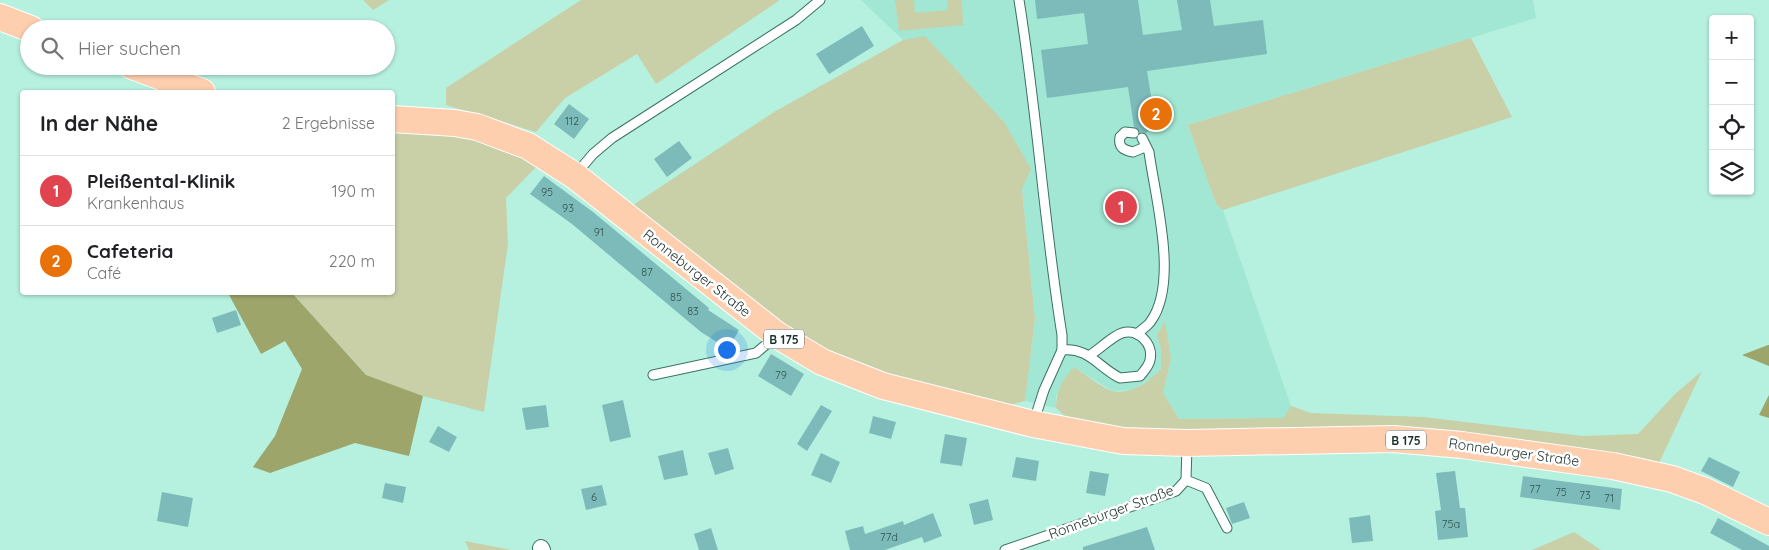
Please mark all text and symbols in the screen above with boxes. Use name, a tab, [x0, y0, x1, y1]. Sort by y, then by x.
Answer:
map controls	[1709, 15, 1754, 195]
button: +	[1709, 15, 1754, 60]
search box	[20, 20, 395, 75]
icon: search	[38, 34, 66, 62]
text: Hier suchen	[78, 36, 181, 60]
button: −	[1709, 60, 1754, 105]
pin: 2	[1140, 95, 1172, 133]
button: locate	[1709, 105, 1754, 150]
text: In der Nähe	[40, 110, 158, 136]
text: 2 Ergebnisse	[282, 113, 375, 133]
house number: 112	[565, 114, 579, 128]
button: layers	[1709, 150, 1754, 195]
text: Pleißental-Klinik	[87, 169, 235, 193]
text: 1	[53, 181, 59, 201]
text: 190 m	[332, 181, 375, 201]
house number: 95	[541, 185, 553, 199]
pin: 1	[1105, 188, 1137, 226]
text: Krankenhaus	[87, 193, 184, 213]
house number: 93	[562, 201, 574, 215]
house number: 91	[594, 225, 604, 239]
street label: Ronneburger Straße	[640, 225, 755, 321]
text: Cafeteria	[87, 239, 173, 263]
text: 2	[51, 251, 61, 271]
text: 220 m	[329, 251, 375, 271]
text: Café	[87, 263, 121, 283]
house number: 87	[641, 265, 653, 279]
house number: 85	[670, 290, 682, 304]
house number: 83	[687, 304, 699, 318]
road number: B 175	[764, 329, 804, 348]
your location	[714, 337, 740, 363]
house number: 79	[775, 368, 787, 382]
road number: B 175	[1386, 430, 1426, 450]
street label: Ronneburger Straße	[1447, 434, 1581, 470]
street label: Ronneburger Straße	[1046, 481, 1176, 543]
house number: 77	[1529, 482, 1541, 496]
house number: 75	[1555, 485, 1567, 499]
house number: 73	[1579, 488, 1591, 502]
house number: 6	[591, 490, 597, 504]
house number: 71	[1604, 491, 1614, 505]
house number: 75a	[1442, 517, 1460, 531]
house number: 77d	[880, 530, 898, 544]

